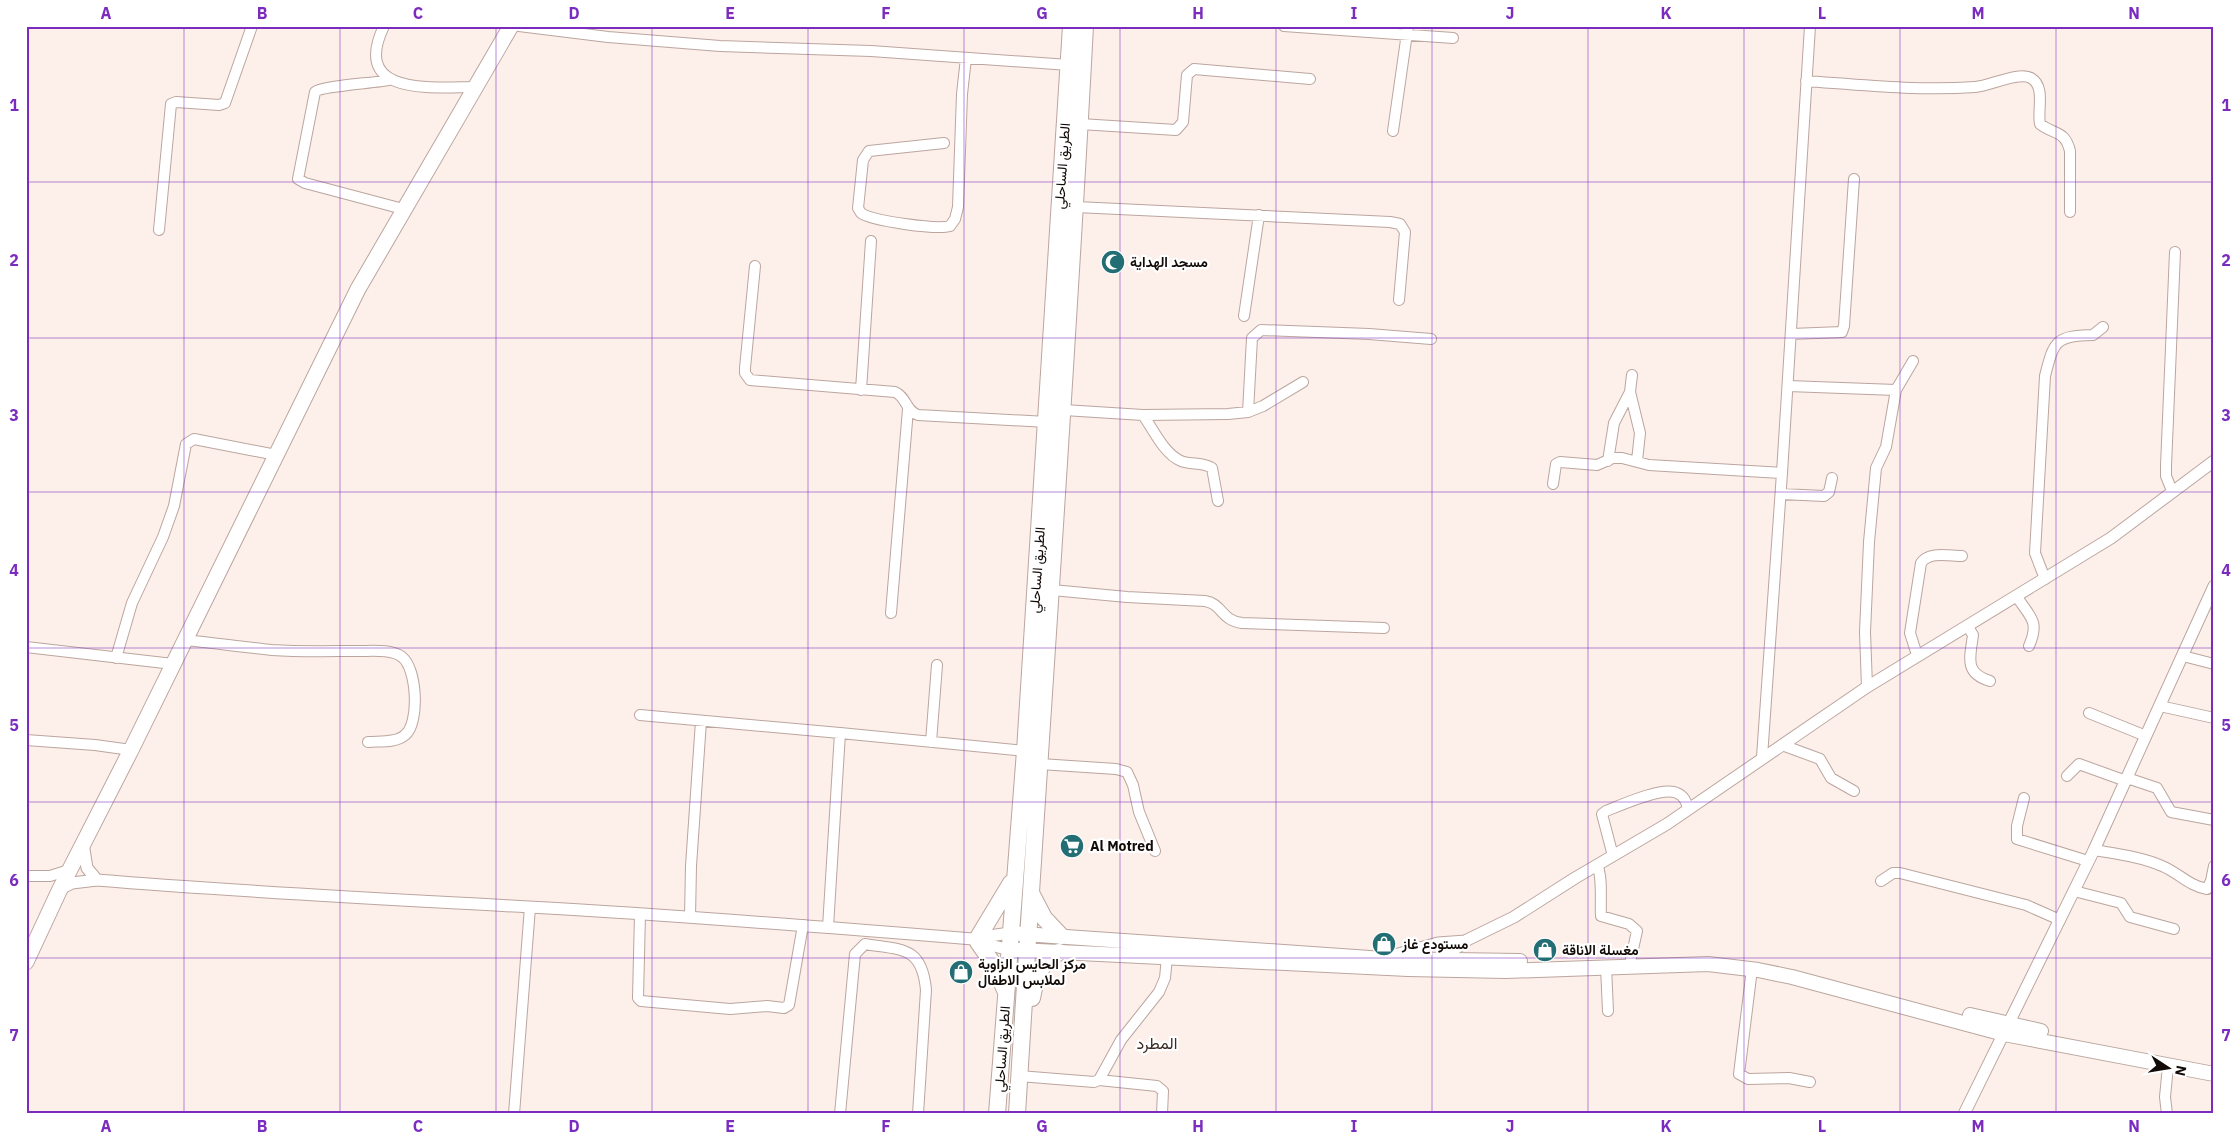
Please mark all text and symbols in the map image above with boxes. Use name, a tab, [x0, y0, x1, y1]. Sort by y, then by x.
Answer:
text: A	[101, 3, 112, 23]
text: B	[257, 3, 268, 23]
text: C	[413, 3, 423, 23]
text: D	[568, 3, 580, 23]
text: E	[725, 3, 735, 23]
text: F	[881, 3, 891, 23]
text: G	[1036, 3, 1048, 23]
text: H	[1192, 3, 1204, 23]
text: I	[1351, 3, 1358, 23]
text: J	[1506, 3, 1514, 23]
text: K	[1660, 3, 1672, 23]
text: L	[1818, 3, 1826, 23]
text: M	[1971, 3, 1985, 23]
text: N	[2128, 3, 2140, 23]
text: 1	[9, 95, 19, 115]
text: 1	[2221, 95, 2231, 115]
street label: الطريق الساحلي	[1050, 122, 1077, 210]
mosque icon: مسجد الهداية	[1100, 249, 1126, 275]
text: 2	[9, 250, 19, 270]
text: 2	[2221, 250, 2231, 270]
place label: مسجد الهداية	[1130, 253, 1208, 271]
text: 3	[9, 405, 19, 425]
text: 3	[2221, 405, 2231, 425]
street label: الطريق الساحلي	[1025, 526, 1052, 614]
text: 4	[9, 560, 19, 580]
text: 4	[2221, 560, 2231, 580]
text: 5	[9, 715, 19, 735]
text: 5	[2221, 715, 2231, 735]
supermarket icon: Al Motred	[1059, 833, 1085, 859]
place label: Al Motred	[1090, 837, 1154, 855]
text: 6	[9, 870, 19, 890]
text: 6	[2221, 870, 2231, 890]
shop icon: مستودع غاز	[1371, 931, 1397, 957]
place label: مستودع غاز	[1401, 935, 1469, 954]
shop icon: مغسلة الاناقة	[1532, 937, 1558, 963]
place label: مغسلة الاناقة	[1562, 941, 1639, 959]
place label: مركز الحايس الزاوية لملابس الاطفال	[978, 955, 1086, 989]
shop icon: مركز الحايس الزاوية لملابس الاطفال	[948, 959, 974, 985]
street label: الطريق الساحلي	[990, 1005, 1017, 1093]
text: 7	[9, 1025, 19, 1045]
text: 7	[2221, 1025, 2231, 1045]
district label: المطرد	[1137, 1033, 1177, 1054]
north arrow	[2142, 1042, 2192, 1092]
text: N	[2171, 1064, 2191, 1078]
text: A	[101, 1116, 112, 1136]
text: B	[257, 1116, 268, 1136]
text: C	[413, 1116, 423, 1136]
text: D	[568, 1116, 580, 1136]
text: E	[725, 1116, 735, 1136]
text: F	[881, 1116, 891, 1136]
text: G	[1036, 1116, 1048, 1136]
text: H	[1192, 1116, 1204, 1136]
text: I	[1351, 1116, 1358, 1136]
text: J	[1506, 1116, 1514, 1136]
text: K	[1660, 1116, 1672, 1136]
text: L	[1818, 1116, 1826, 1136]
text: M	[1971, 1116, 1985, 1136]
text: N	[2128, 1116, 2140, 1136]

